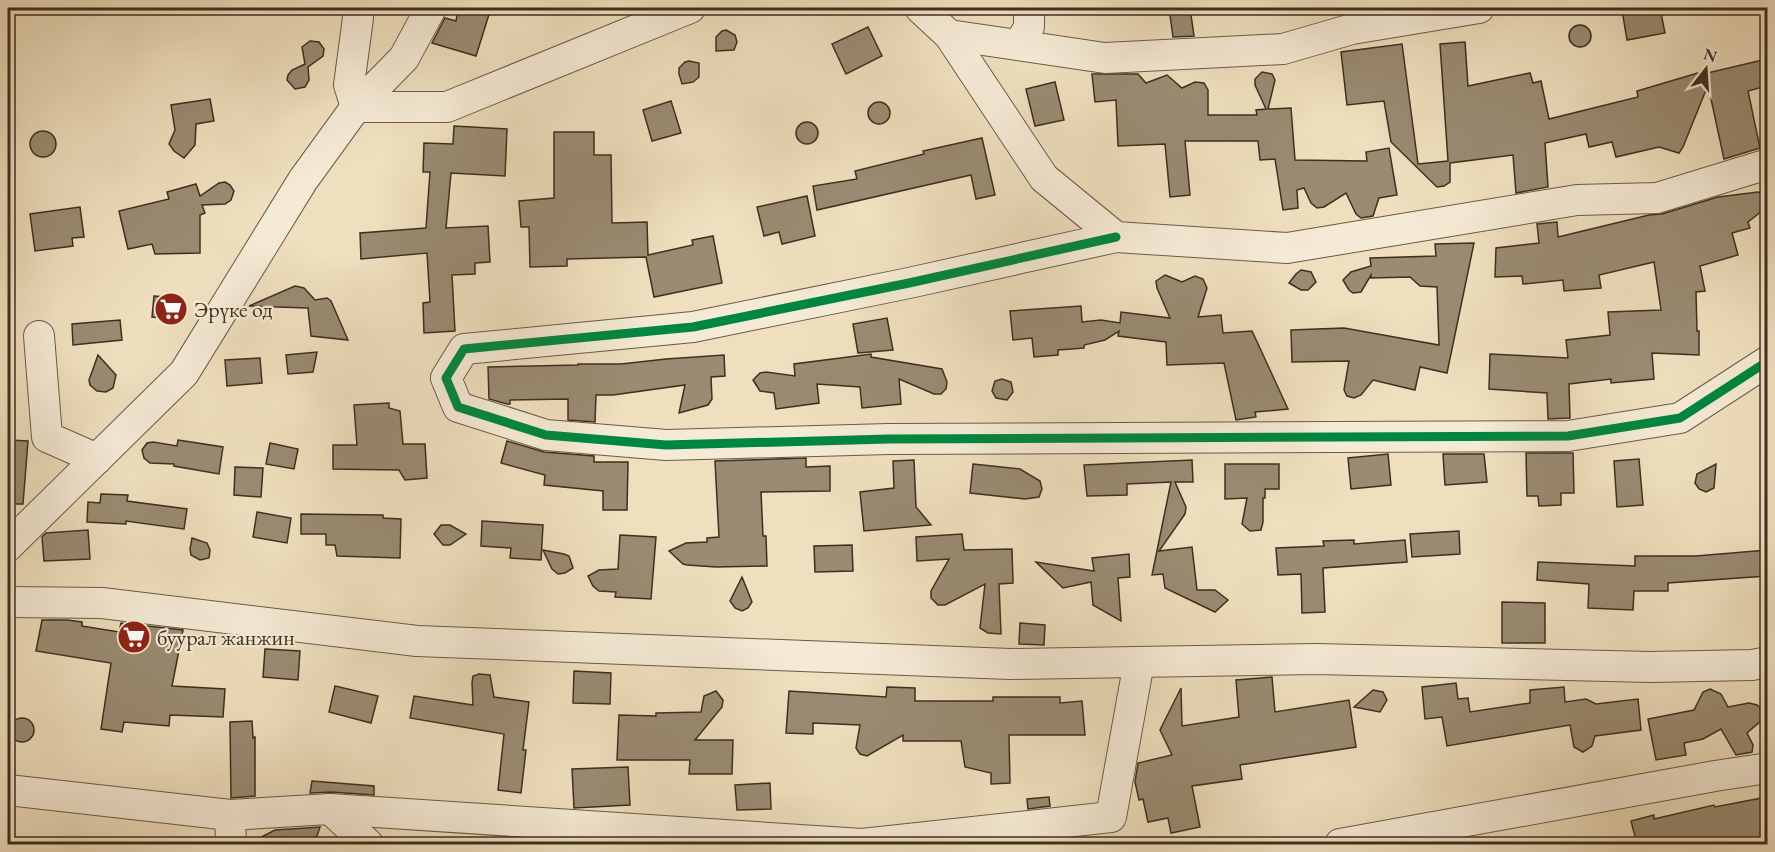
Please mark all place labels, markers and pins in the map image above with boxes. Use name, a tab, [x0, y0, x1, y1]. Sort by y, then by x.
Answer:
supermarket icon: Эрүке од	[153, 291, 189, 327]
place label: Эрүке од	[194, 295, 272, 324]
supermarket icon: буурал жанжин	[116, 619, 152, 655]
place label: буурал жанжин	[157, 623, 295, 652]

